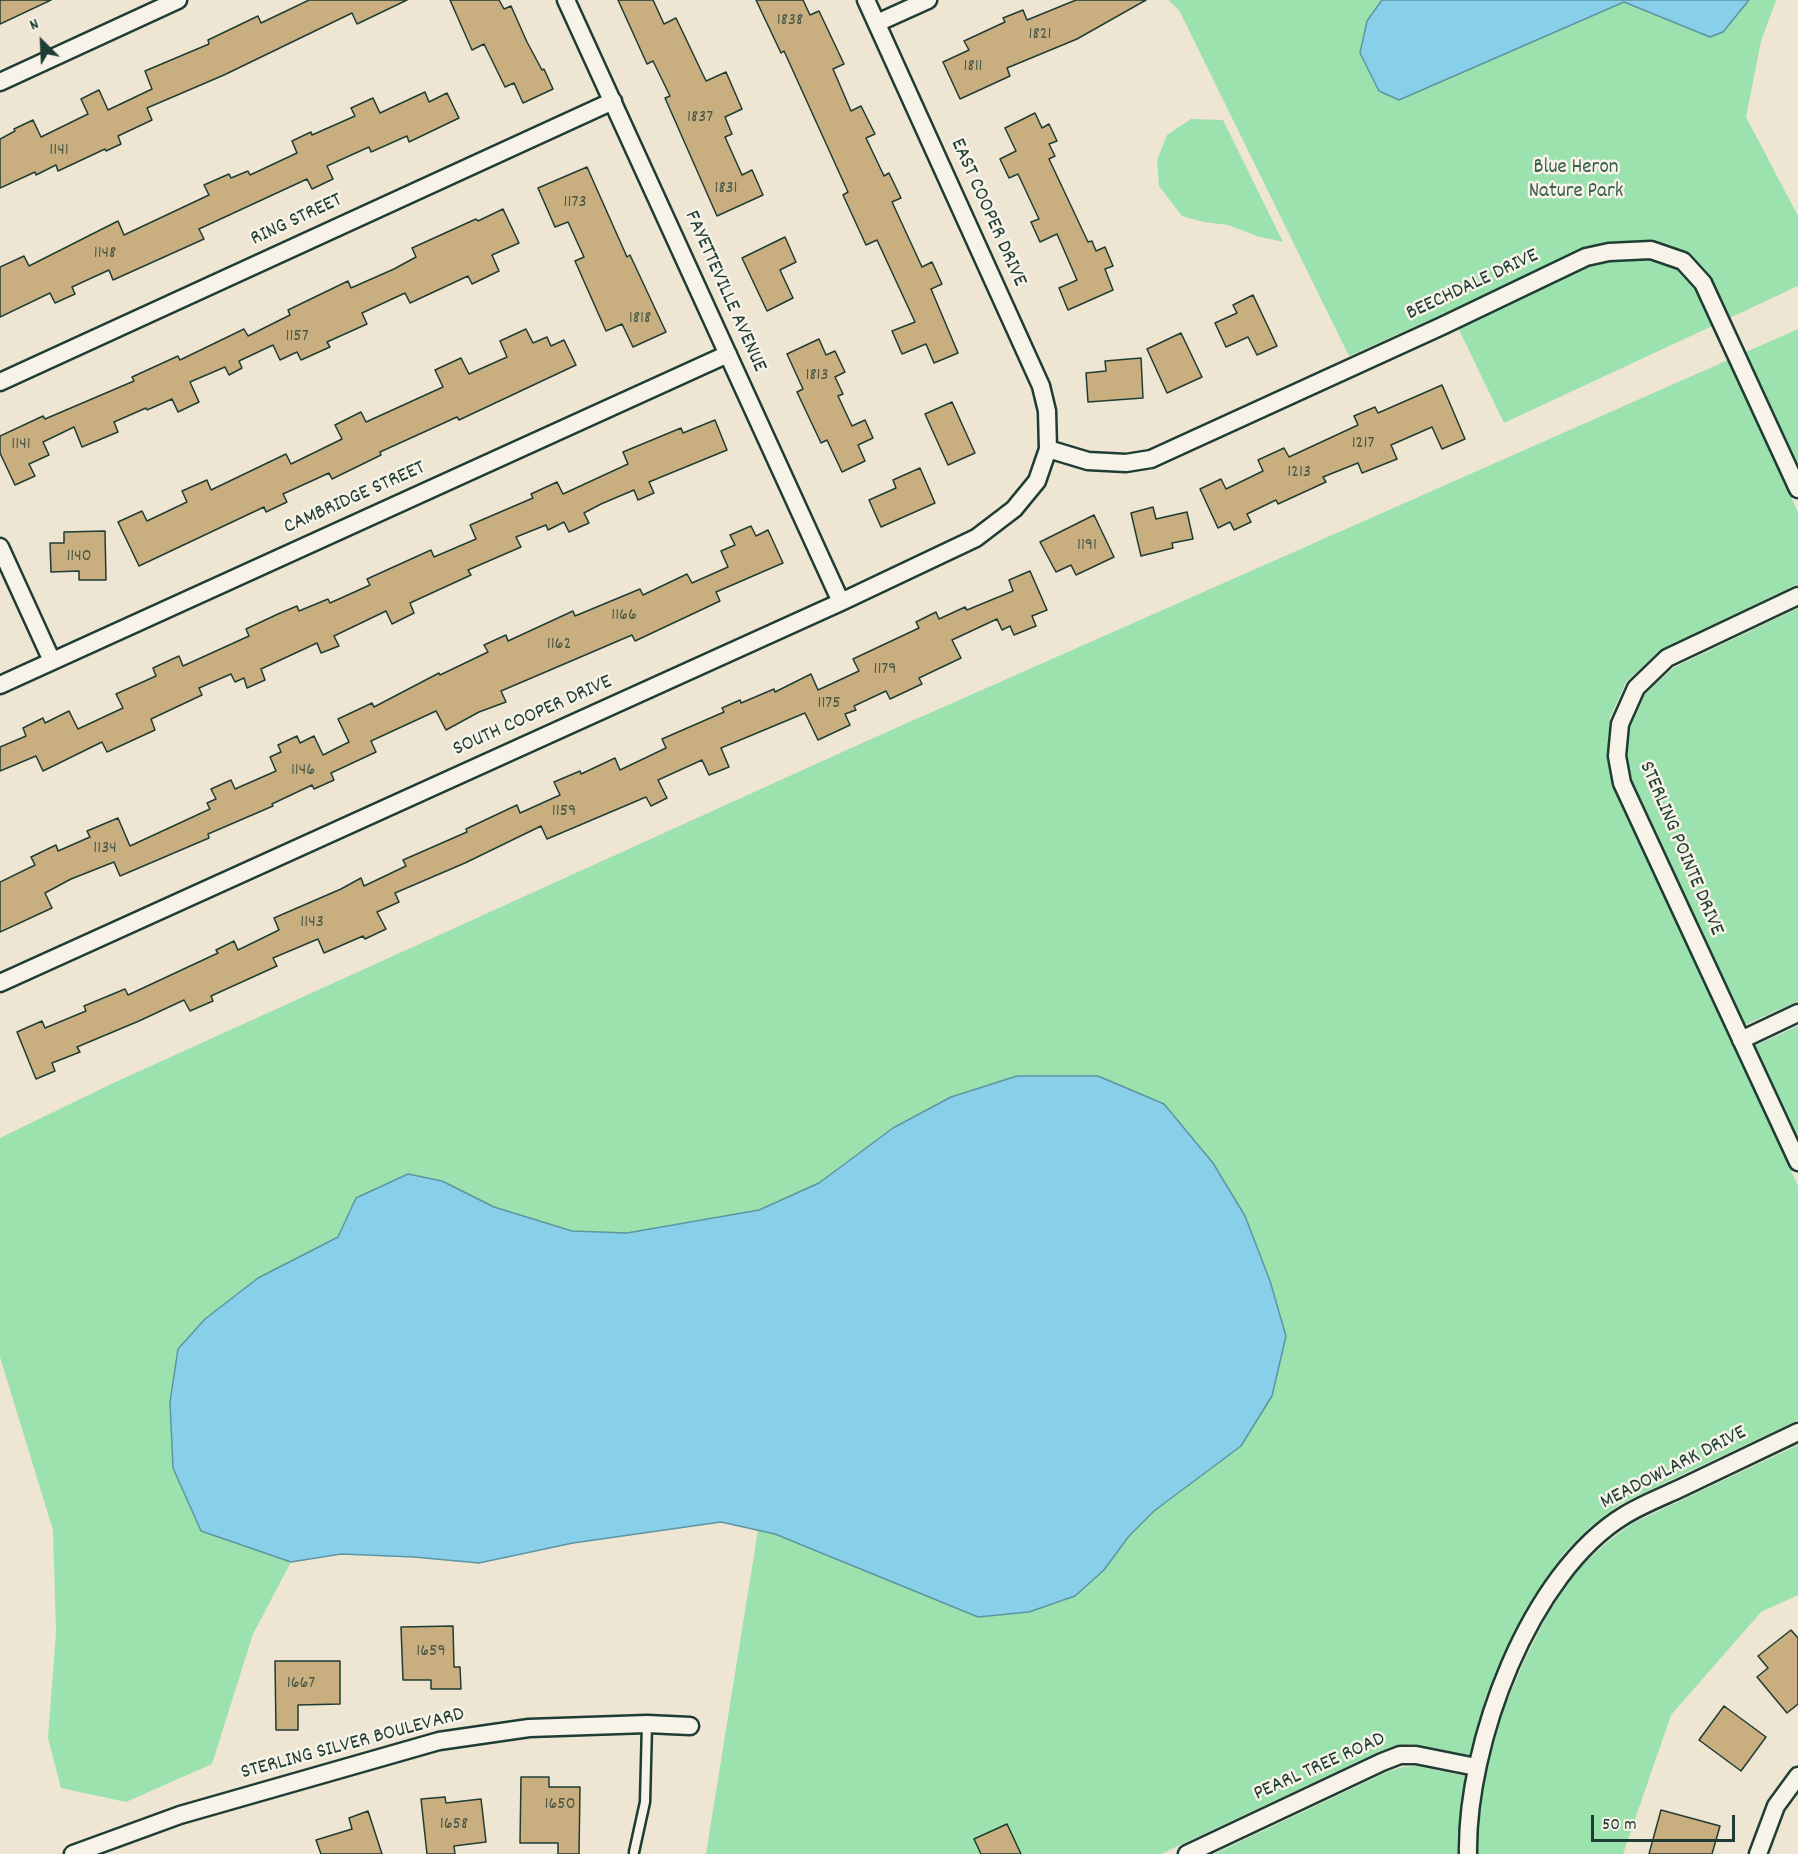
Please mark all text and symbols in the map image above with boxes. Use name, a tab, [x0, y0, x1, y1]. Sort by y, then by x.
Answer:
house number: 1838	[777, 11, 803, 33]
north arrow	[12, 12, 72, 72]
text: N	[26, 13, 43, 37]
house number: 1821	[1029, 25, 1051, 47]
house number: 1811	[963, 57, 983, 79]
house number: 1837	[687, 108, 713, 130]
street label: EAST COOPER DRIVE	[943, 135, 1031, 291]
house number: 1141	[49, 141, 69, 163]
park label: Blue Heron Nature Park	[1529, 156, 1623, 206]
house number: 1831	[714, 179, 738, 201]
street label: RING STREET	[247, 189, 347, 253]
house number: 1173	[564, 193, 586, 215]
street label: FAYETTEVILLE AVENUE	[677, 208, 771, 376]
house number: 1148	[94, 244, 116, 266]
street label: BEECHDALE DRIVE	[1403, 244, 1543, 328]
house number: 1818	[629, 309, 651, 331]
house number: 1157	[285, 327, 309, 349]
house number: 1813	[805, 366, 829, 388]
house number: 1217	[1352, 434, 1374, 456]
house number: 1141	[11, 435, 31, 457]
street label: CAMBRIDGE STREET	[280, 457, 430, 541]
house number: 1213	[1287, 463, 1311, 485]
house number: 1191	[1077, 536, 1097, 558]
house number: 1140	[66, 547, 92, 569]
house number: 1166	[611, 606, 637, 628]
house number: 1162	[547, 635, 571, 657]
house number: 1179	[873, 660, 897, 682]
street label: SOUTH COOPER DRIVE	[450, 671, 616, 763]
house number: 1175	[817, 694, 841, 716]
street label: STERLING POINTE DRIVE	[1632, 758, 1728, 940]
house number: 1146	[291, 761, 315, 783]
house number: 1159	[552, 802, 576, 824]
house number: 1134	[93, 839, 117, 861]
house number: 1143	[300, 913, 324, 935]
street label: MEADOWLARK DRIVE	[1597, 1421, 1751, 1517]
house number: 1659	[416, 1642, 446, 1664]
house number: 1667	[287, 1674, 315, 1696]
street label: STERLING SILVER BOULEVARD	[239, 1703, 467, 1787]
street label: PEARL TREE ROAD	[1250, 1728, 1390, 1808]
house number: 1650	[545, 1795, 575, 1817]
scale bar	[1594, 1803, 1738, 1841]
text: 50 m	[1602, 1813, 1637, 1838]
house number: 1658	[440, 1815, 468, 1837]

